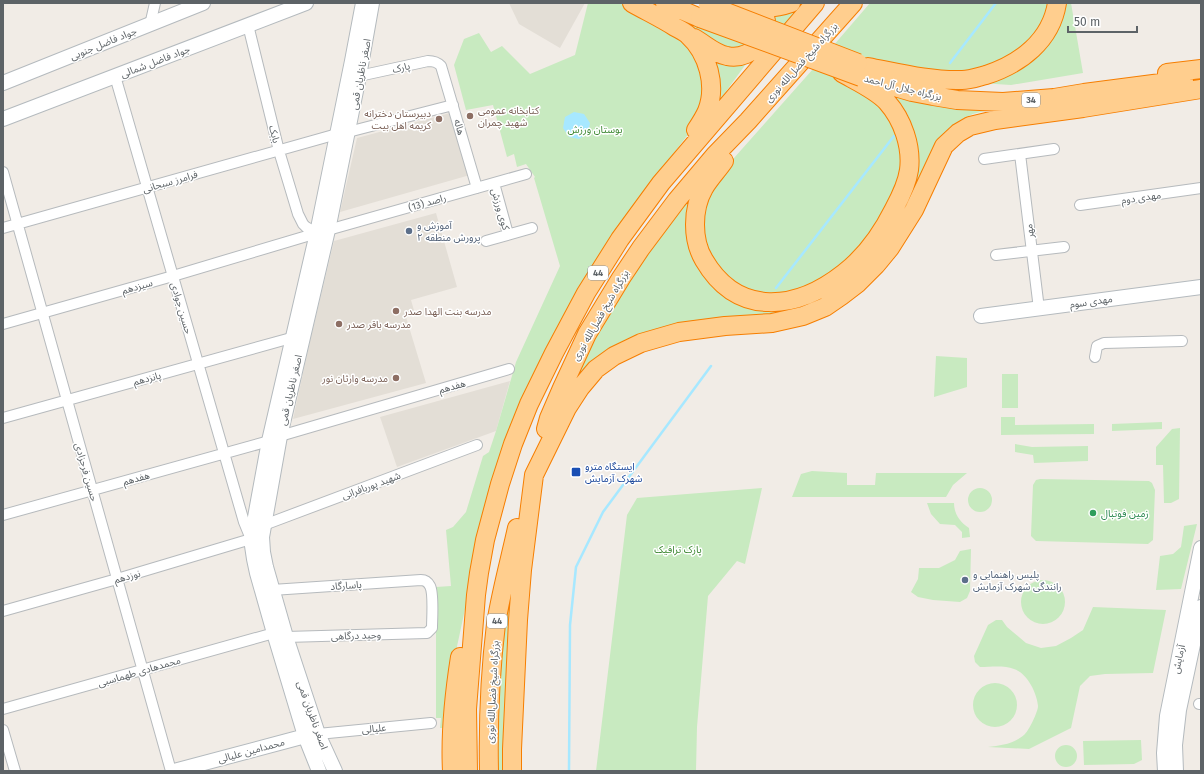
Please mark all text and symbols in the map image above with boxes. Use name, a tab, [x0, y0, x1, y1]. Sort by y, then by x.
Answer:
scale bar	[1068, 8, 1137, 34]
text: 50 m	[1074, 15, 1100, 29]
street label: بزرگراه شیخ فضل‌الله نوری	[763, 20, 842, 106]
street label: جواد فاضل جنوبی	[68, 25, 139, 63]
street label: اصغر ناظریان قمی	[348, 38, 374, 111]
street label: جواد فاضل شمالی	[119, 43, 192, 81]
street label: پارک	[391, 60, 411, 76]
street label: بزرگراه جلال آل احمد	[863, 73, 943, 103]
road number: 34	[1022, 93, 1040, 107]
place label: کتابخانه عمومی شهید چمران	[478, 105, 540, 129]
place label: دبیرستان دخترانه کریمه اهل بیت	[364, 108, 432, 132]
marker: کتابخانه عمومی شهید چمران	[465, 111, 475, 121]
marker: دبیرستان دخترانه کریمه اهل بیت	[434, 114, 444, 124]
street label: هاله	[451, 118, 467, 137]
street label: بابک	[266, 124, 282, 145]
park label: بوستان ورزش	[568, 124, 623, 136]
street label: فرامرز سبحانی	[141, 168, 200, 196]
street label: کوی ورزش	[488, 187, 512, 232]
street label: مهدی دوم	[1121, 189, 1162, 209]
street label: راصد (13)	[407, 191, 448, 214]
place label: آموزش و پرورش منطقه ۲	[417, 220, 481, 244]
street label: مهر	[1023, 223, 1037, 240]
marker: آموزش و پرورش منطقه ۲	[404, 226, 414, 236]
road number: 44	[588, 266, 608, 280]
street label: بزرگراه شیخ فضل‌الله نوری	[570, 268, 633, 364]
street label: سیزدهم	[121, 277, 154, 298]
street label: حسین جوادی	[168, 281, 194, 336]
street label: مهدی سوم	[1069, 293, 1114, 313]
marker: مدرسه بنت الهدا صدر	[391, 306, 401, 316]
place label: مدرسه بنت الهدا صدر	[403, 306, 491, 318]
marker: مدرسه باقر صدر	[334, 319, 344, 329]
place label: مدرسه باقر صدر	[346, 319, 411, 331]
street label: اصغر ناظریان قمی	[277, 354, 305, 427]
street label: پانزدهم	[132, 369, 163, 389]
place label: مدرسه وارثان نور	[321, 373, 388, 385]
marker: مدرسه وارثان نور	[391, 373, 401, 383]
street label: هفدهم	[437, 377, 468, 397]
street label: حسین فرحزادی	[72, 442, 100, 503]
place label: ایستگاه مترو شهرک آزمایش	[585, 461, 643, 485]
marker: ایستگاه مترو شهرک آزمایش	[570, 466, 582, 478]
street label: هفدهم	[121, 469, 152, 489]
street label: شهید پوربافرانی	[340, 470, 403, 502]
marker: زمین فوتبال	[1088, 508, 1098, 518]
place label: زمین فوتبال	[1101, 508, 1149, 520]
park label: پارک ترافیک	[654, 544, 702, 556]
street label: نوزدهم	[113, 567, 142, 587]
place label: پلیس راهنمایی و رانندگی شهرک آزمایش	[973, 569, 1062, 593]
marker: پلیس راهنمایی و رانندگی شهرک آزمایش	[960, 575, 970, 585]
street label: پاسارگاد	[330, 579, 362, 593]
road number: 44	[487, 614, 507, 628]
street label: وحید درگاهی	[331, 629, 381, 643]
street label: بزرگراه شیخ فضل‌الله نوری	[484, 640, 503, 744]
street label: آزمایش	[1170, 643, 1188, 675]
street label: محمدهادی طهماسبی	[96, 654, 182, 690]
street label: اصغر ناظریان قمی	[294, 679, 330, 751]
street label: علیالی	[361, 722, 387, 736]
street label: محمدامین علیالی	[217, 736, 286, 766]

